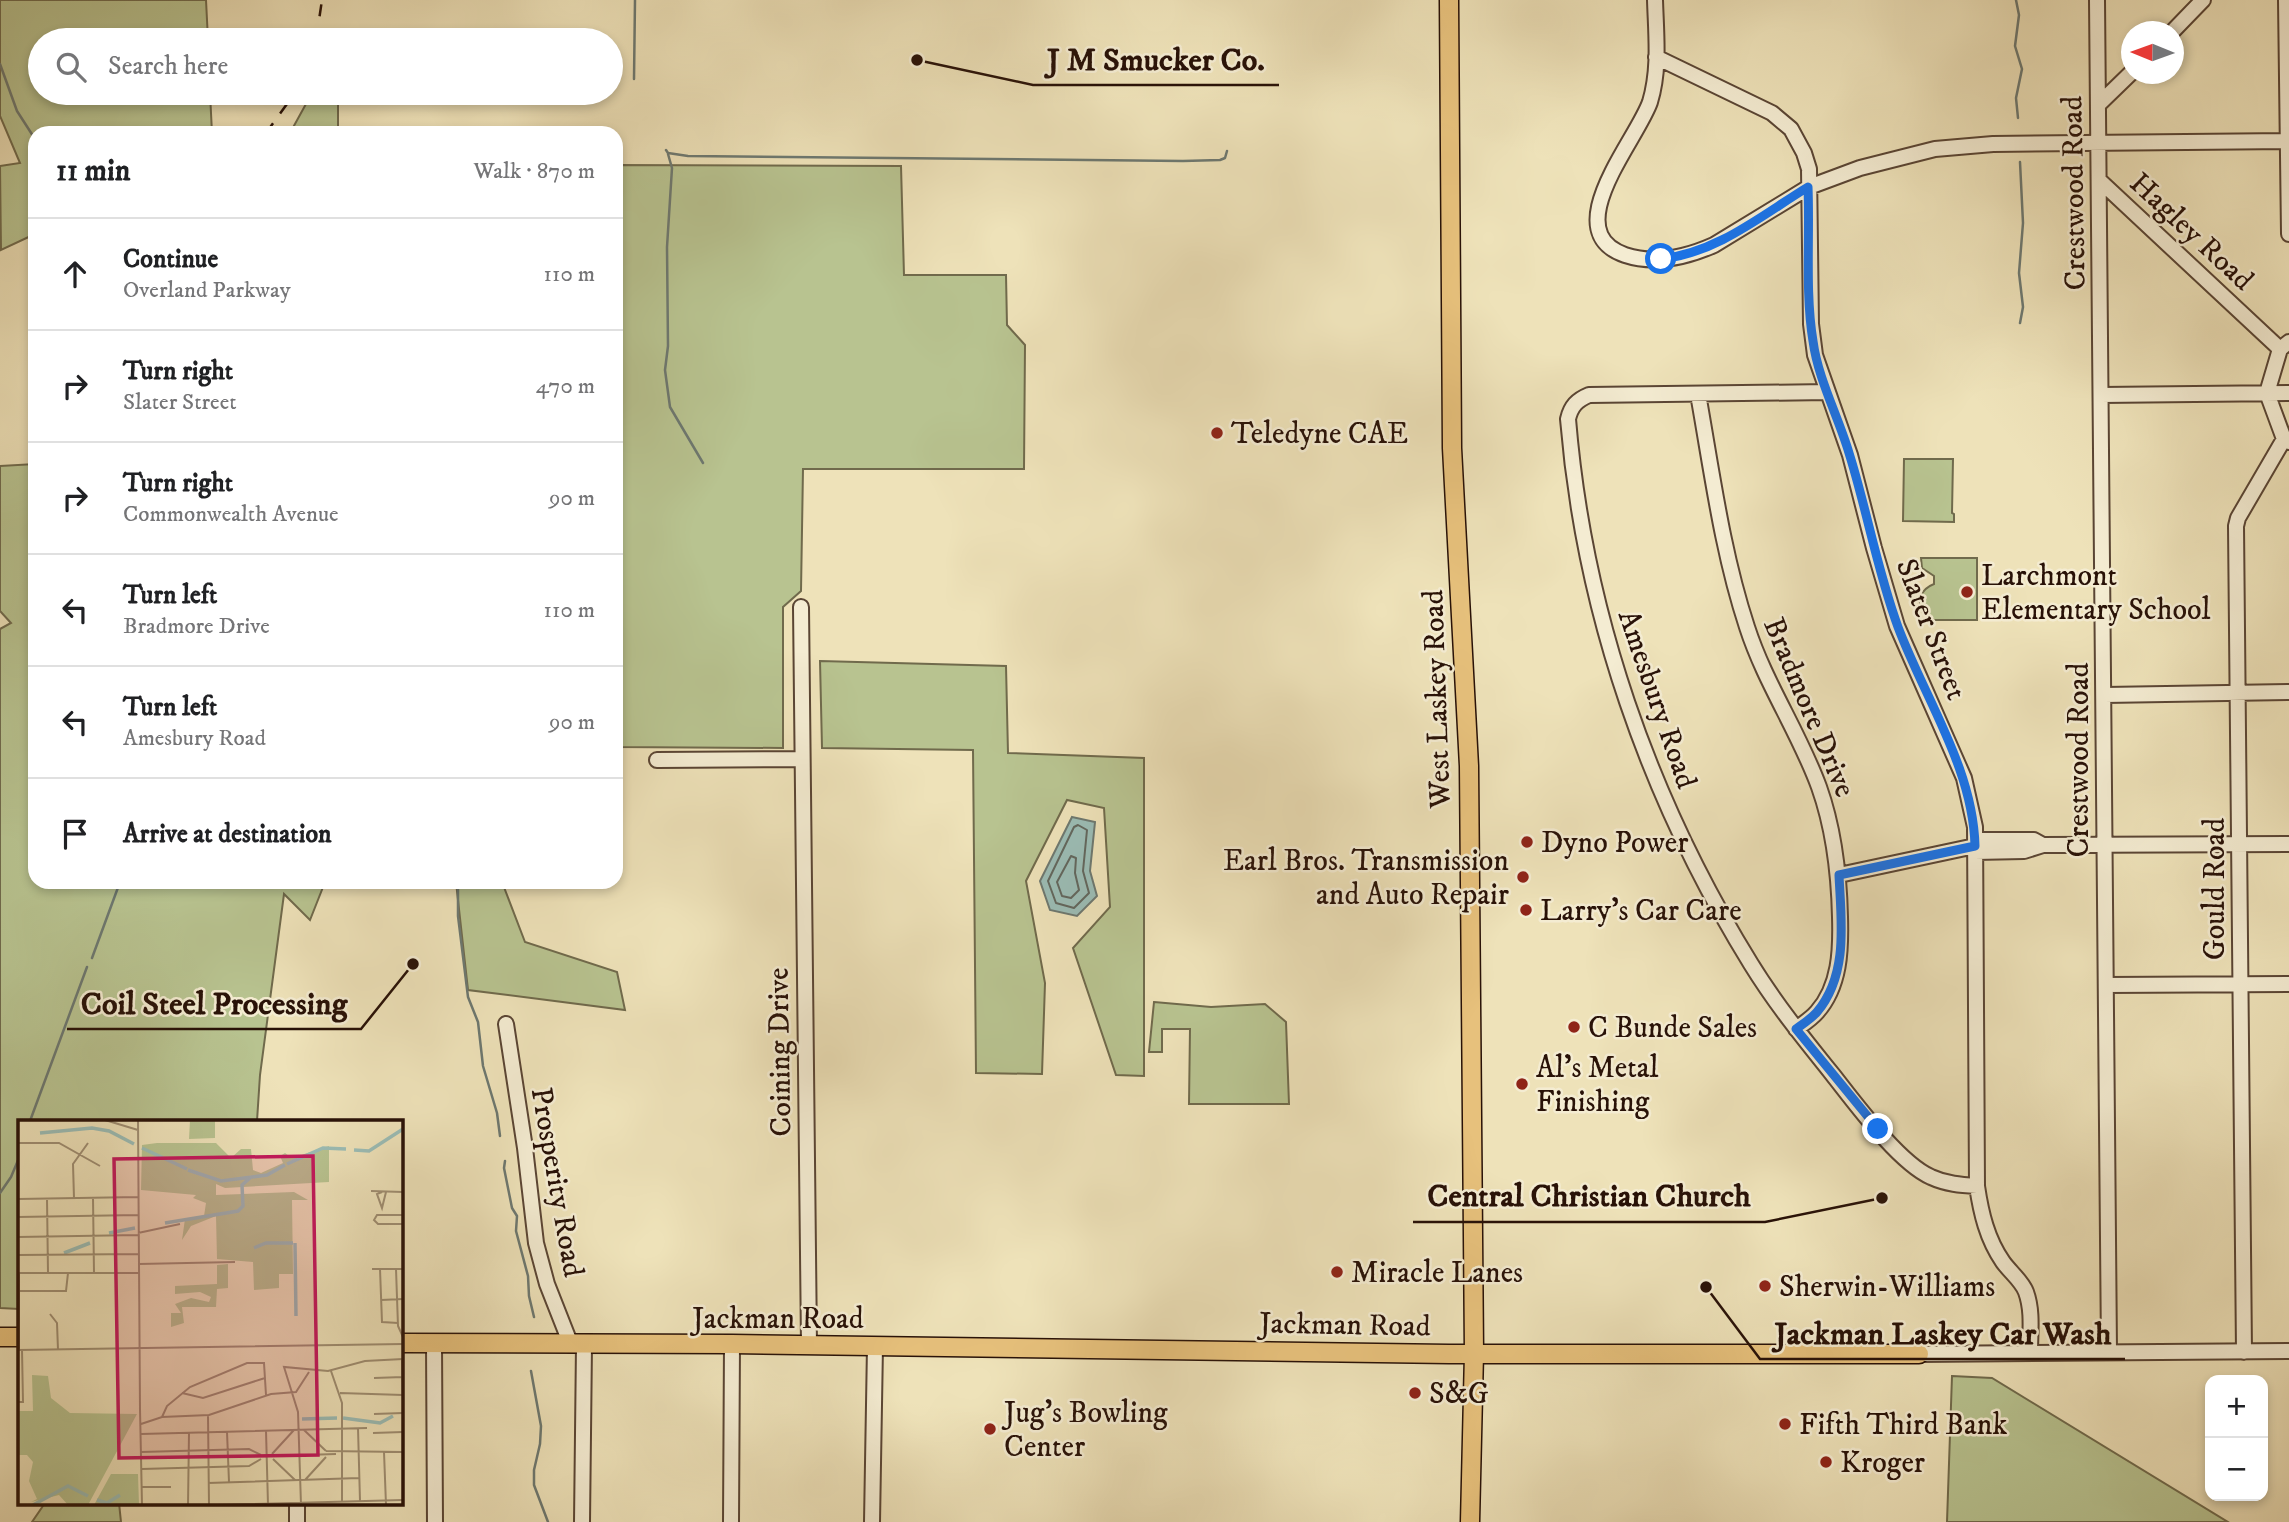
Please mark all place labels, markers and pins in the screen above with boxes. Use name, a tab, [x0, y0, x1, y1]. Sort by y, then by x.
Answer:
callout: J M Smucker Co.	[1033, 32, 1279, 85]
place label: Teledyne CAE	[1231, 416, 1408, 453]
marker: Teledyne CAE	[1209, 425, 1225, 441]
place label: Larchmont Elementary School	[1981, 558, 2210, 629]
marker: Larchmont Elementary School	[1959, 584, 1975, 600]
place label: Dyno Power	[1541, 825, 1688, 862]
marker: Dyno Power	[1519, 834, 1535, 850]
place label: Earl Bros. Transmission and Auto Repair	[1223, 843, 1509, 914]
marker: Earl Bros. Transmission and Auto Repair	[1515, 869, 1531, 885]
place label: Larry's Car Care	[1540, 893, 1742, 930]
marker: Larry's Car Care	[1518, 902, 1534, 918]
callout: Coil Steel Processing	[67, 976, 361, 1029]
place label: C Bunde Sales	[1588, 1010, 1757, 1047]
marker: C Bunde Sales	[1566, 1019, 1582, 1035]
place label: Al's Metal Finishing	[1536, 1050, 1659, 1121]
marker: Al's Metal Finishing	[1514, 1076, 1530, 1092]
callout: Central Christian Church	[1413, 1169, 1765, 1222]
place label: Miracle Lanes	[1351, 1255, 1523, 1292]
marker: Miracle Lanes	[1329, 1264, 1345, 1280]
place label: Sherwin-Williams	[1779, 1269, 1995, 1306]
marker: Sherwin-Williams	[1757, 1278, 1773, 1294]
callout: Jackman Laskey Car Wash	[1760, 1306, 2125, 1359]
place label: S&G	[1429, 1376, 1489, 1413]
marker: S&G	[1407, 1385, 1423, 1401]
place label: Jug's Bowling Center	[1001, 1395, 1168, 1466]
place label: Fifth Third Bank	[1799, 1407, 2008, 1444]
marker: Fifth Third Bank	[1777, 1416, 1793, 1432]
marker: Jug's Bowling Center	[982, 1421, 998, 1437]
place label: Kroger	[1840, 1445, 1925, 1482]
marker: Kroger	[1818, 1454, 1834, 1470]

